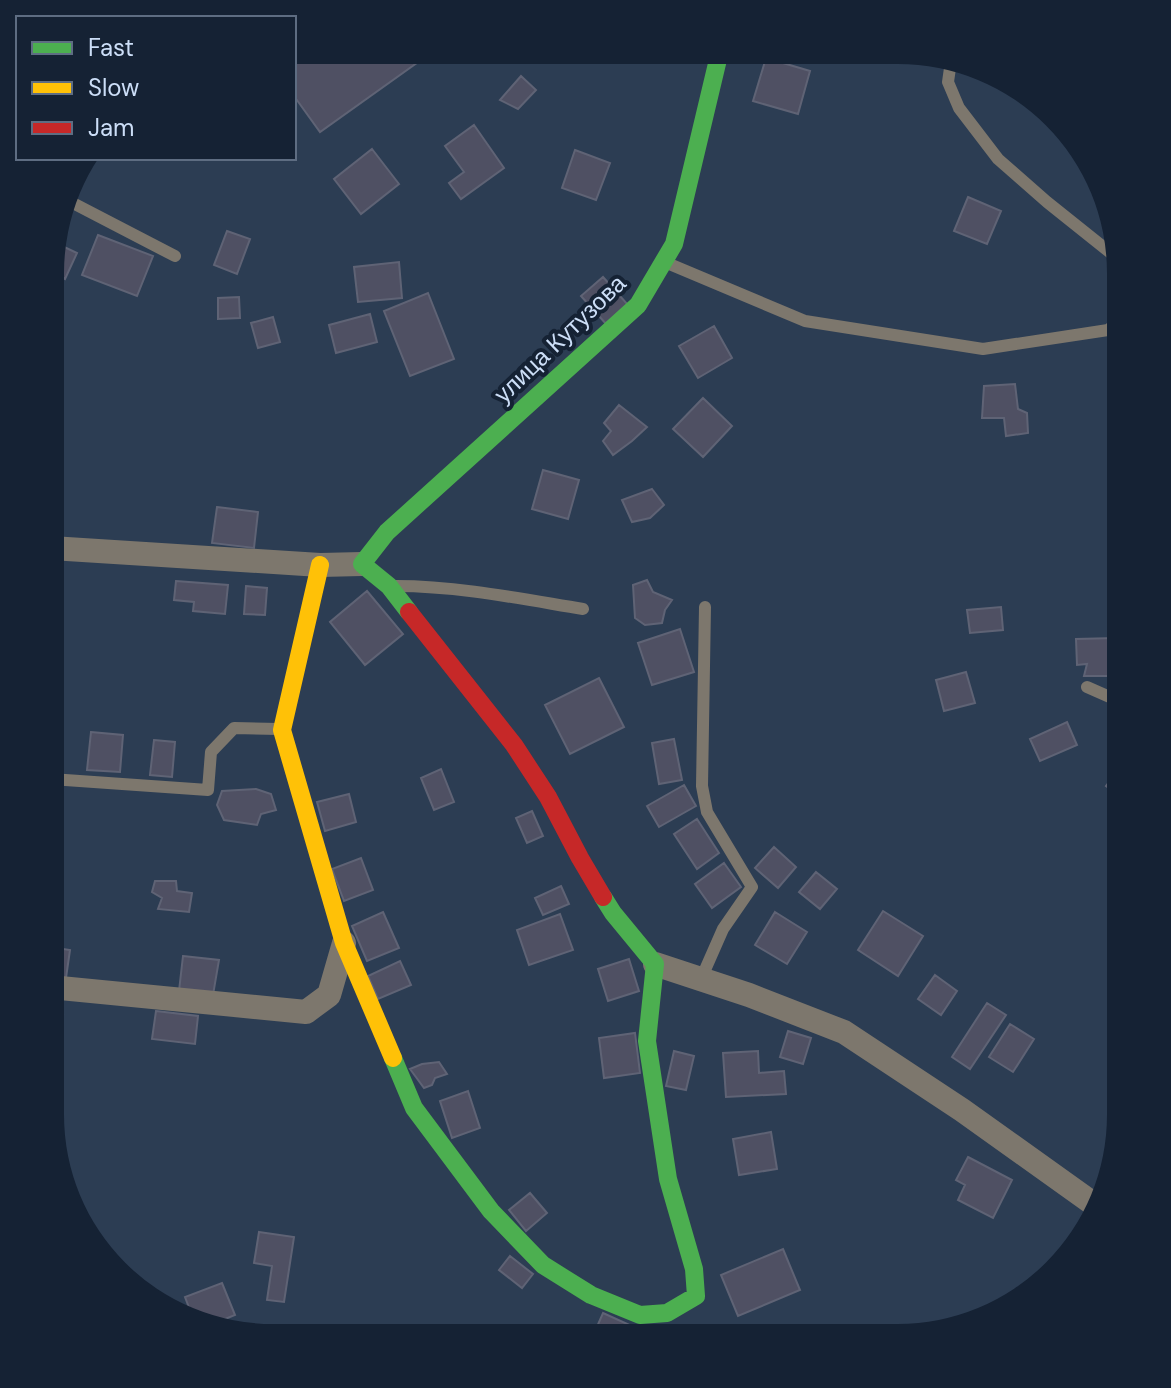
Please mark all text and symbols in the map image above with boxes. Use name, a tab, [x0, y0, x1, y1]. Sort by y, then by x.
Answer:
legend	[16, 16, 296, 160]
text: Fast	[88, 32, 134, 63]
text: Slow	[88, 72, 139, 103]
text: Jam	[88, 112, 134, 143]
street label: улица Кутузова	[487, 267, 633, 409]

